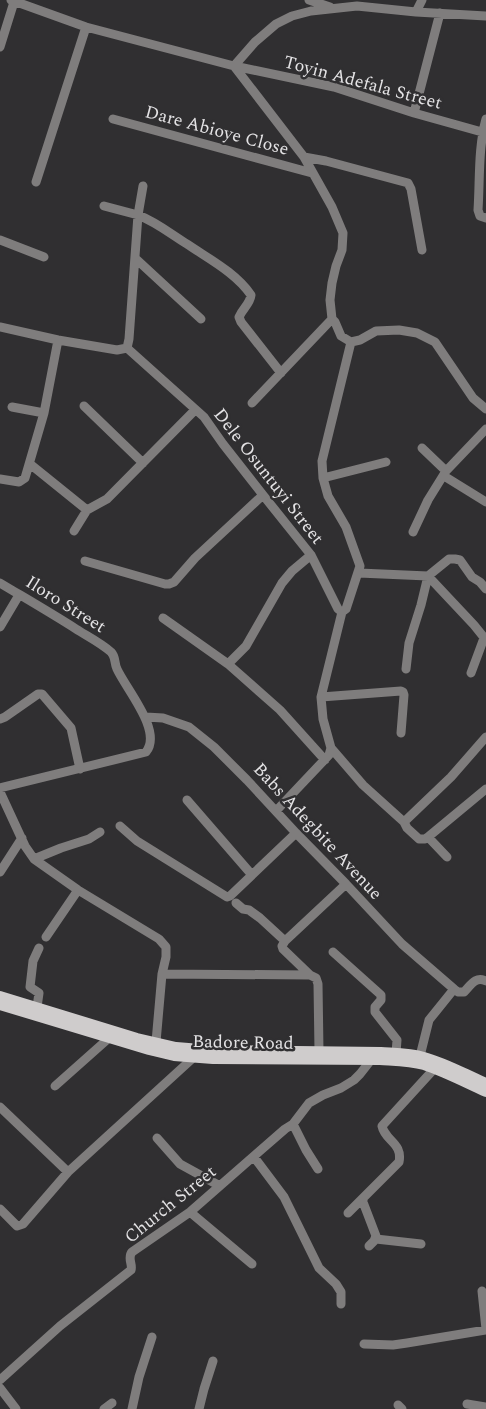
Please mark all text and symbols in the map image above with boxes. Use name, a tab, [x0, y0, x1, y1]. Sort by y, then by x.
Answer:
street label: Toyin Adefala Street	[281, 48, 445, 117]
street label: Dare Abioye Close	[142, 98, 292, 163]
street label: Dele Osuntuyi Street	[207, 402, 331, 550]
street label: Iloro Street	[20, 569, 111, 640]
street label: Babs Adegbite Avenue	[247, 757, 389, 906]
street label: Badore Road	[192, 1028, 294, 1057]
street label: Church Street	[118, 1159, 222, 1250]

